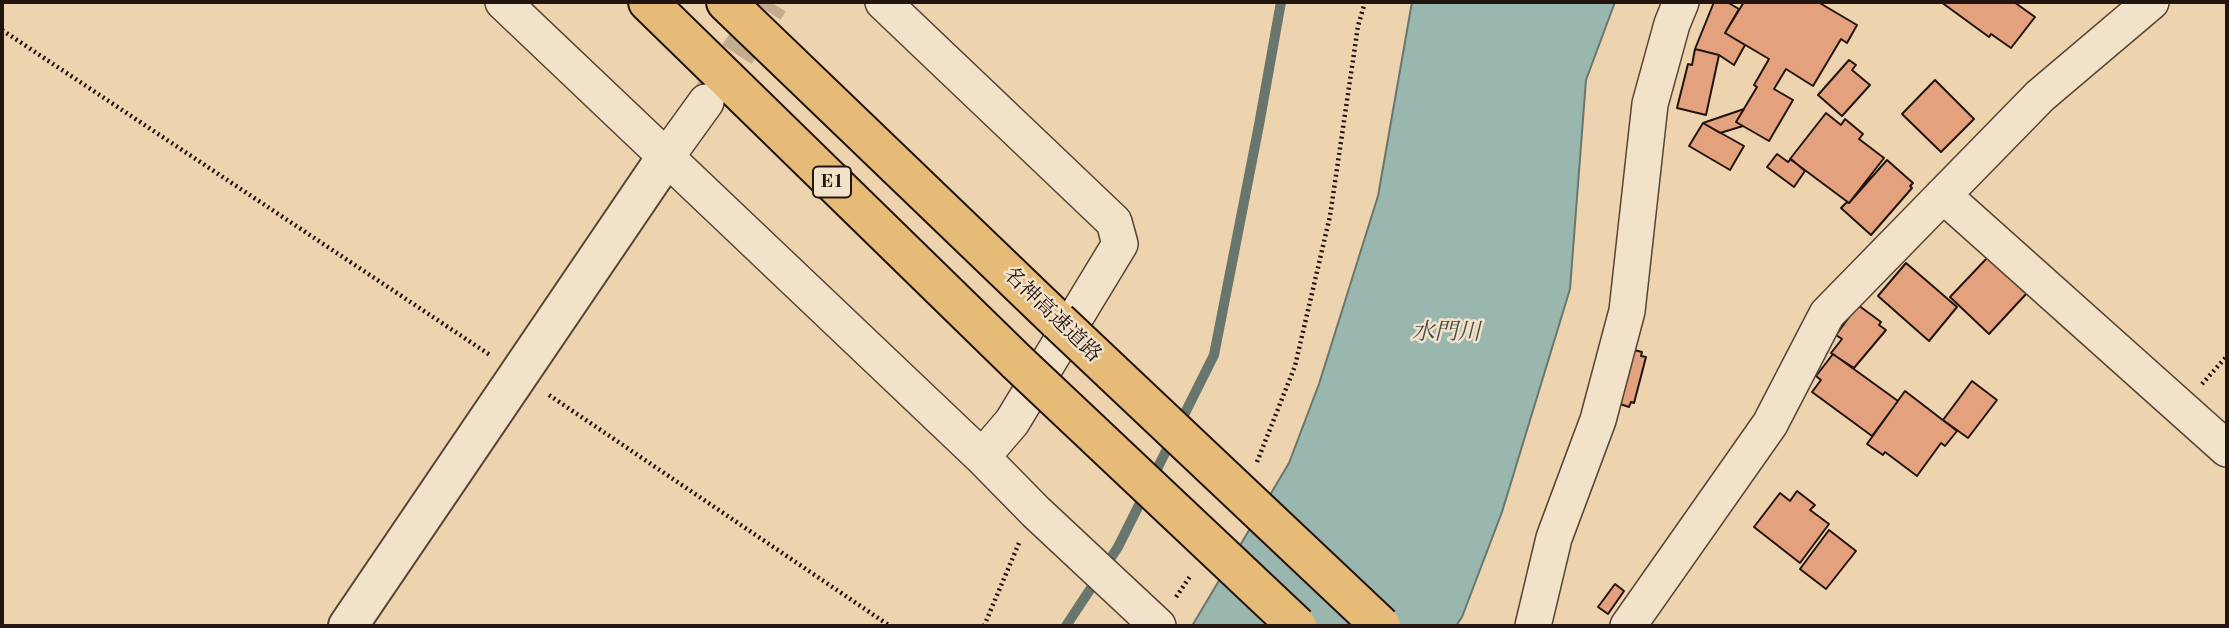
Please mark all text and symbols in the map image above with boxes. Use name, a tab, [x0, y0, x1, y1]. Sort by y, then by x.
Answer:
road number: E1	[813, 166, 851, 198]
street label: 名神高速道路	[998, 262, 1106, 368]
water label: 水門川	[1412, 319, 1480, 347]

